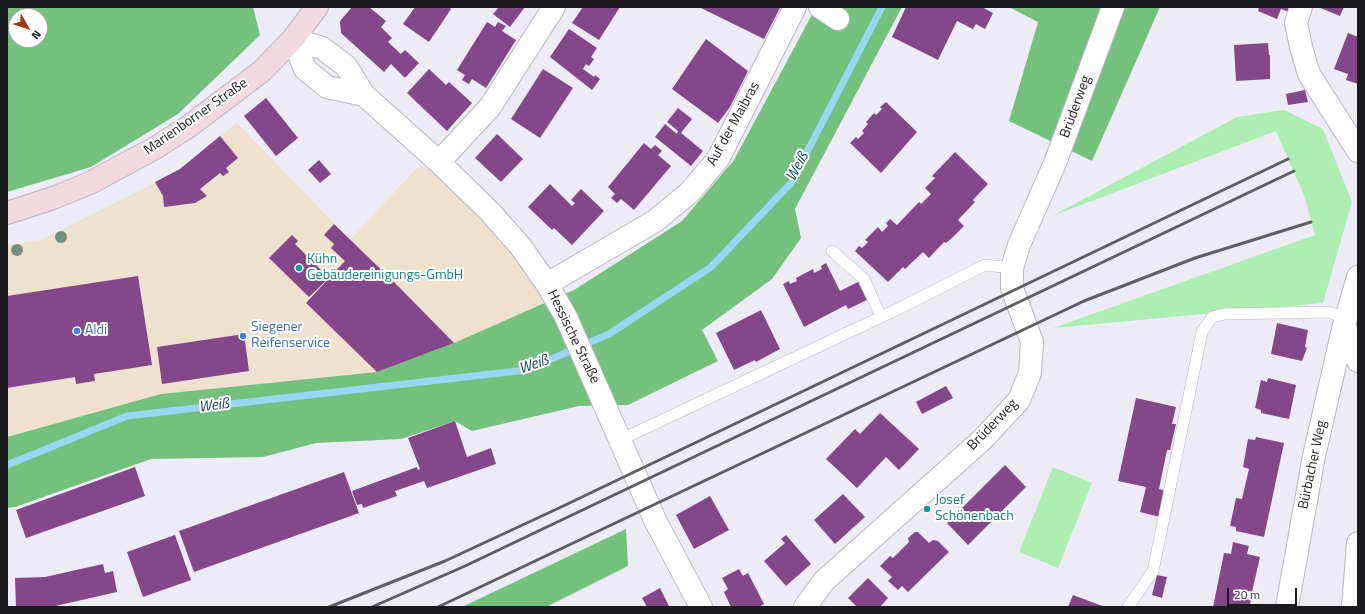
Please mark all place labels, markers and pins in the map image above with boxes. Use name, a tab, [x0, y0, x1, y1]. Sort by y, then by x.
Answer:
place label: Kühn Gebäudereinigungs-GmbH	[307, 252, 463, 284]
marker: Kühn Gebäudereinigungs-GmbH	[294, 263, 304, 273]
place label: Siegener Reifenservice	[251, 320, 330, 352]
place label: Aldi	[85, 323, 107, 339]
marker: Aldi	[72, 326, 82, 336]
marker: Siegener Reifenservice	[238, 331, 248, 341]
place label: Josef Schönenbach	[935, 493, 1014, 526]
marker: Josef Schönenbach	[922, 504, 932, 514]

